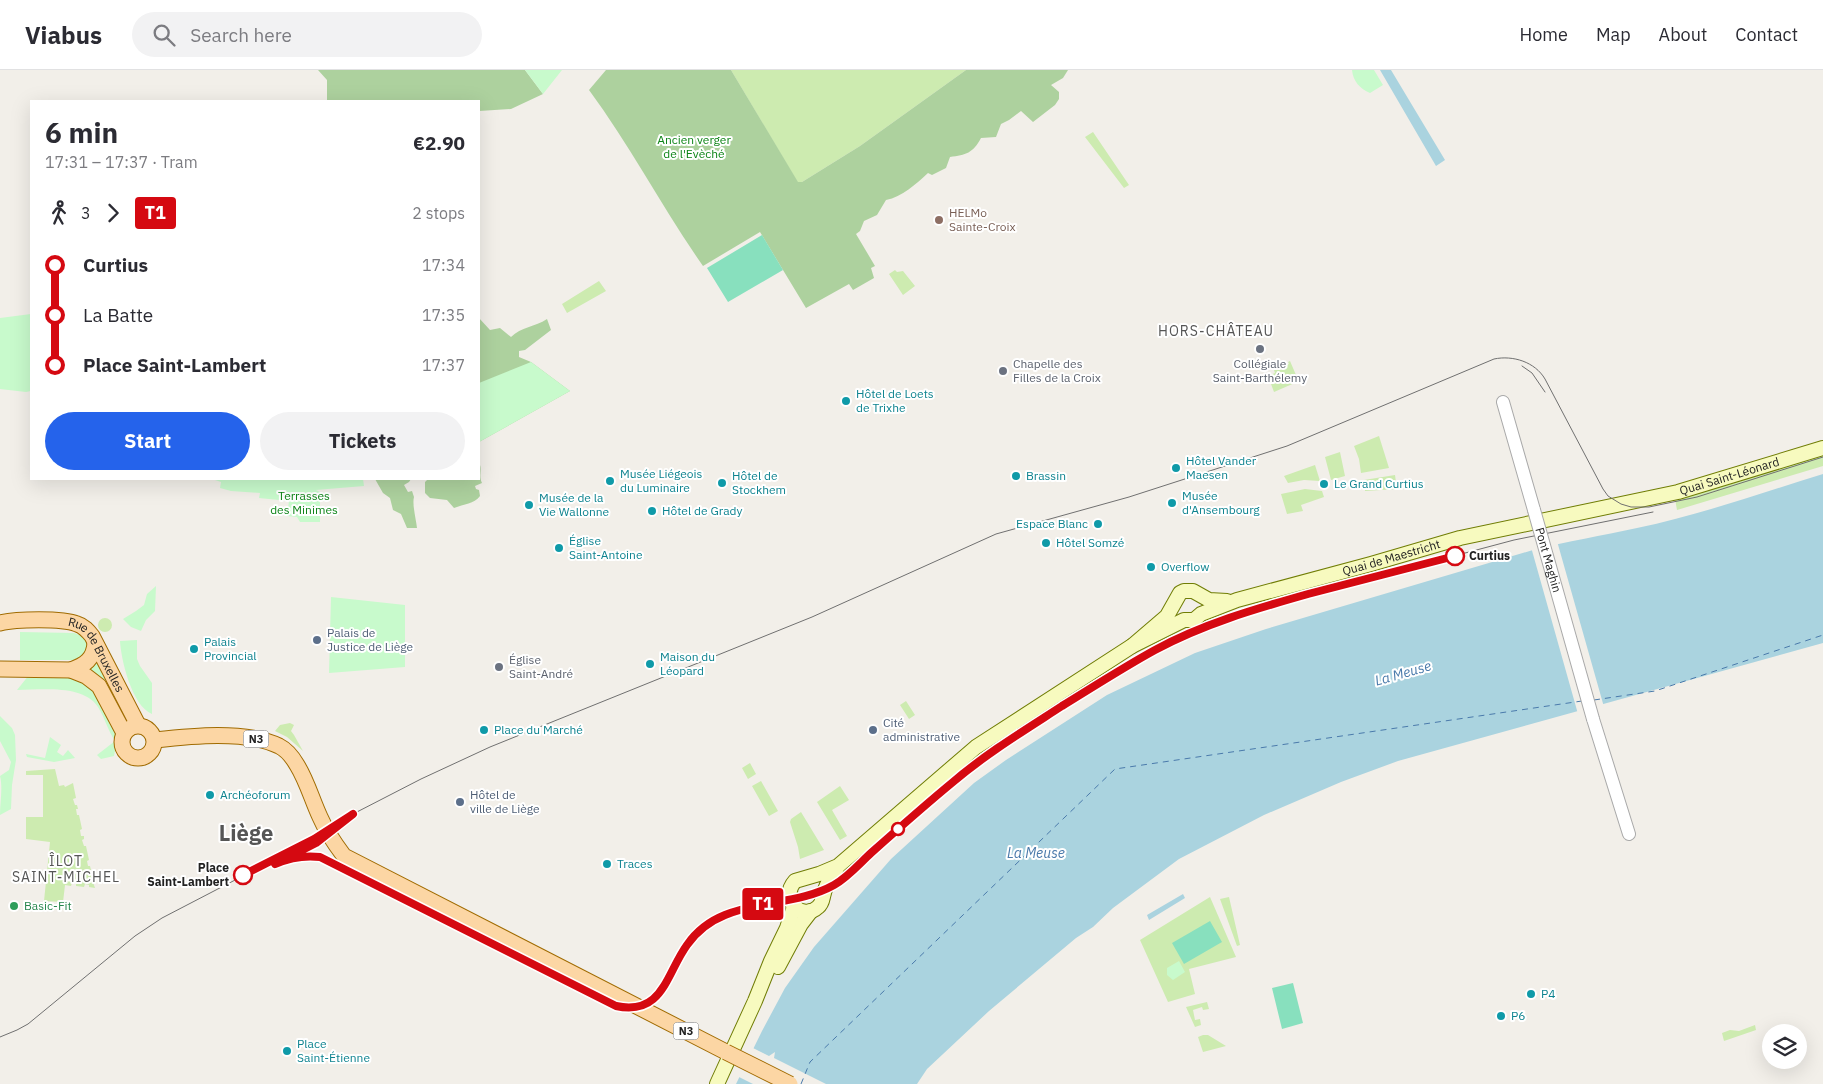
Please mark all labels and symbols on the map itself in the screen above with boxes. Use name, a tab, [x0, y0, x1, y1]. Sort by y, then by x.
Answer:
park label: Ancien verger de l'Evèché	[657, 132, 731, 161]
place label: HELMo Sainte-Croix	[949, 205, 1016, 234]
marker: HELMo Sainte-Croix	[933, 214, 945, 226]
district label: HORS-CHÂTEAU	[1158, 322, 1274, 340]
marker: Collégiale Saint-Barthélemy	[1254, 343, 1266, 355]
place label: Chapelle des Filles de la Croix	[1013, 356, 1101, 385]
place label: Collégiale Saint-Barthélemy	[1213, 356, 1307, 385]
marker: Chapelle des Filles de la Croix	[997, 365, 1009, 377]
place label: Hôtel de Loets de Trixhe	[856, 386, 934, 415]
marker: Hôtel de Loets de Trixhe	[840, 395, 852, 407]
place label: Hôtel Vander Maesen	[1186, 453, 1257, 482]
street label: Quai Saint-Léonard	[1678, 454, 1781, 498]
marker: Hôtel Vander Maesen	[1170, 462, 1182, 474]
place label: Musée Liégeois du Luminaire	[620, 466, 703, 495]
place label: Hôtel de Stockhem	[732, 468, 786, 497]
place label: Brassin	[1026, 468, 1066, 483]
marker: Brassin	[1010, 470, 1022, 482]
marker: Musée Liégeois du Luminaire	[604, 475, 616, 487]
place label: Le Grand Curtius	[1334, 476, 1424, 491]
marker: Hôtel de Stockhem	[716, 477, 728, 489]
marker: Le Grand Curtius	[1318, 478, 1330, 490]
park label: Terrasses des Minimes	[270, 488, 338, 517]
place label: Musée d'Ansembourg	[1182, 488, 1260, 517]
place label: Musée de la Vie Wallonne	[539, 490, 610, 519]
marker: Musée d'Ansembourg	[1166, 497, 1178, 509]
marker: Musée de la Vie Wallonne	[523, 499, 535, 511]
place label: Hôtel de Grady	[662, 503, 743, 518]
marker: Hôtel de Grady	[646, 505, 658, 517]
place label: Espace Blanc	[1016, 516, 1088, 531]
marker: Espace Blanc	[1092, 518, 1104, 530]
street label: Pont Maghin	[1532, 526, 1565, 594]
place label: Église Saint-Antoine	[569, 533, 643, 562]
place label: Hôtel Somzé	[1056, 535, 1125, 550]
street label: Quai de Maestricht	[1341, 536, 1442, 578]
marker: Hôtel Somzé	[1040, 537, 1052, 549]
marker: Église Saint-Antoine	[553, 542, 565, 554]
marker: Curtius	[1445, 546, 1465, 566]
place label: Curtius	[1469, 548, 1510, 563]
place label: Overflow	[1161, 559, 1209, 574]
marker: Overflow	[1145, 561, 1157, 573]
street label: Rue de Bruxelles	[67, 614, 128, 695]
place label: Palais de Justice de Liège	[327, 625, 414, 654]
place label: Palais Provincial	[204, 634, 257, 663]
marker: Palais de Justice de Liège	[311, 634, 323, 646]
marker: Palais Provincial	[188, 643, 200, 655]
place label: Maison du Léopard	[660, 649, 715, 678]
place label: Église Saint-André	[509, 652, 574, 681]
water label: La Meuse	[1373, 656, 1433, 690]
marker: Maison du Léopard	[644, 658, 656, 670]
marker: Église Saint-André	[493, 661, 505, 673]
place label: Cité administrative	[883, 715, 960, 744]
place label: Place du Marché	[494, 722, 583, 737]
marker: Place du Marché	[478, 724, 490, 736]
marker: Cité administrative	[867, 724, 879, 736]
road number: N3	[244, 731, 268, 748]
place label: Archéoforum	[220, 787, 290, 802]
place label: Hôtel de ville de Liège	[470, 787, 540, 816]
marker: Archéoforum	[204, 789, 216, 801]
marker: Hôtel de ville de Liège	[454, 796, 466, 808]
district label: Liège	[219, 818, 273, 847]
unlabelled marker	[891, 822, 905, 836]
water label: La Meuse	[1007, 844, 1065, 862]
district label: ÎLOT SAINT-MICHEL	[12, 852, 120, 886]
place label: Traces	[617, 856, 653, 871]
marker: Traces	[601, 858, 613, 870]
place label: Place Saint-Lambert	[147, 860, 229, 889]
marker: Place Saint-Lambert	[233, 865, 253, 885]
line badge: T1	[740, 888, 786, 920]
place label: Basic-Fit	[24, 898, 72, 913]
marker: Basic-Fit	[8, 900, 20, 912]
place label: P4	[1541, 986, 1555, 1001]
marker: P4	[1525, 988, 1537, 1000]
place label: P6	[1511, 1008, 1525, 1023]
marker: P6	[1495, 1010, 1507, 1022]
road number: N3	[674, 1022, 698, 1039]
place label: Place Saint-Étienne	[297, 1036, 370, 1065]
marker: Place Saint-Étienne	[281, 1045, 293, 1057]

